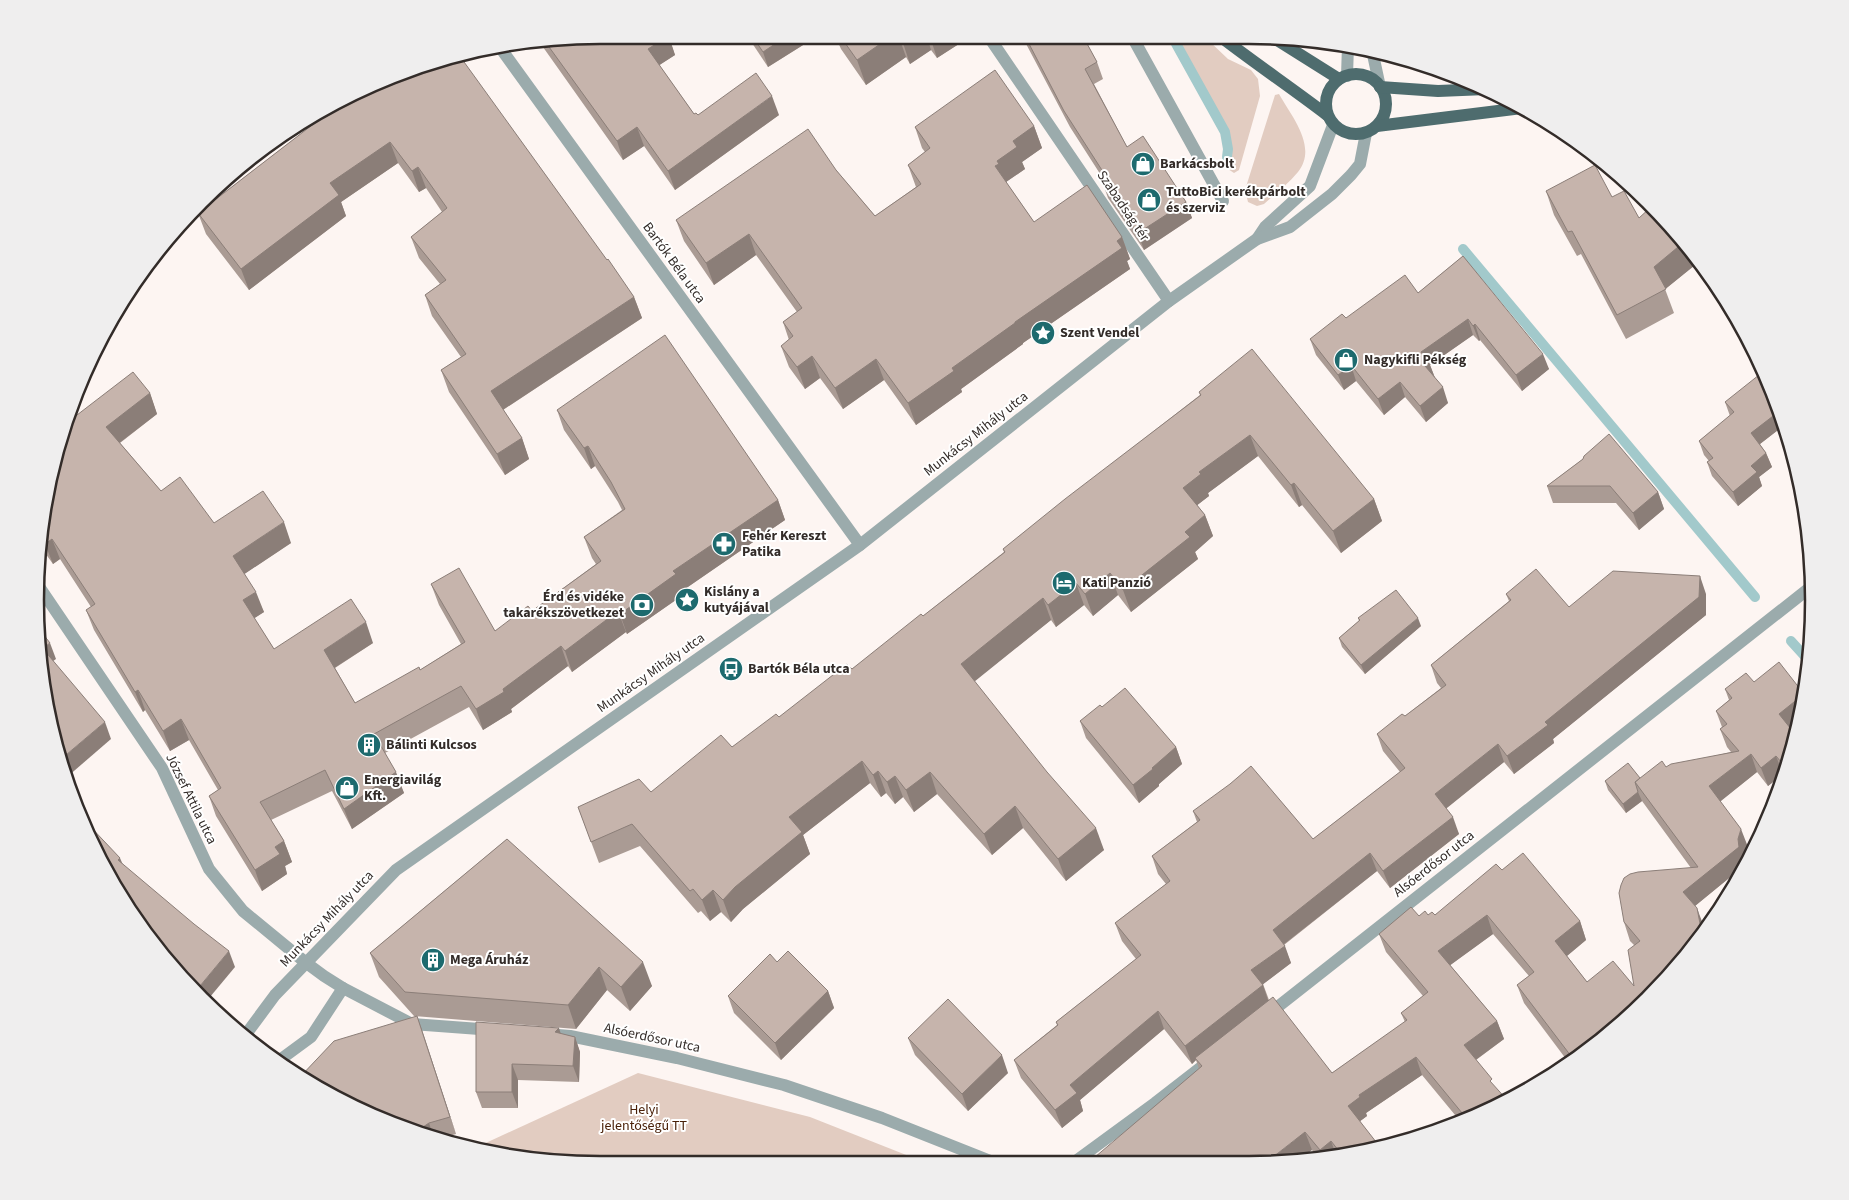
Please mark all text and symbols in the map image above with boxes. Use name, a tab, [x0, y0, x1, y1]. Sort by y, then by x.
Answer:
shop icon: Barkácsbolt	[1130, 151, 1156, 177]
place label: Barkácsbolt	[1160, 154, 1235, 174]
street label: Szabadság tér	[1092, 167, 1154, 246]
place label: TuttoBici kerékpárbolt és szerviz	[1166, 182, 1306, 218]
shop icon: TuttoBici kerékpárbolt és szerviz	[1136, 187, 1162, 213]
street label: Bartók Béla utca	[638, 218, 710, 308]
place icon: Szent Vendel	[1030, 320, 1056, 346]
place label: Szent Vendel	[1060, 323, 1139, 343]
shop icon: Nagykifli Pékség	[1333, 347, 1359, 373]
place label: Nagykifli Pékség	[1364, 350, 1467, 370]
street label: Munkácsy Mihály utca	[920, 387, 1032, 481]
place label: Fehér Kereszt Patika	[742, 526, 827, 562]
pharmacy icon: Fehér Kereszt Patika	[711, 531, 737, 557]
hotel icon: Kati Panzió	[1051, 570, 1077, 596]
place label: Kati Panzió	[1082, 573, 1151, 593]
place label: Kislány a kutyájával	[704, 582, 769, 618]
place label: Érd és vidéke takarékszövetkezet	[503, 587, 625, 623]
place icon: Kislány a kutyájával	[674, 587, 700, 613]
bank icon: Érd és vidéke takarékszövetkezet	[629, 592, 655, 618]
street label: Munkácsy Mihály utca	[593, 628, 709, 718]
bus stop icon: Bartók Béla utca	[718, 656, 744, 682]
place label: Bartók Béla utca	[748, 659, 850, 679]
building icon: Bálinti Kulcsos	[356, 732, 382, 758]
place label: Bálinti Kulcsos	[386, 735, 477, 755]
street label: József Attila utca	[160, 750, 222, 848]
place label: Energiavilág Kft.	[364, 770, 442, 806]
shop icon: Energiavilág Kft.	[334, 775, 360, 801]
street label: Alsóerdősor utca	[1389, 826, 1479, 902]
street label: Munkácsy Mihály utca	[276, 866, 378, 972]
building icon: Mega Áruház	[420, 947, 446, 973]
place label: Mega Áruház	[450, 950, 529, 970]
street label: Alsóerdősor utca	[602, 1018, 702, 1058]
park label: Helyi jelentőségű TT	[600, 1100, 687, 1136]

